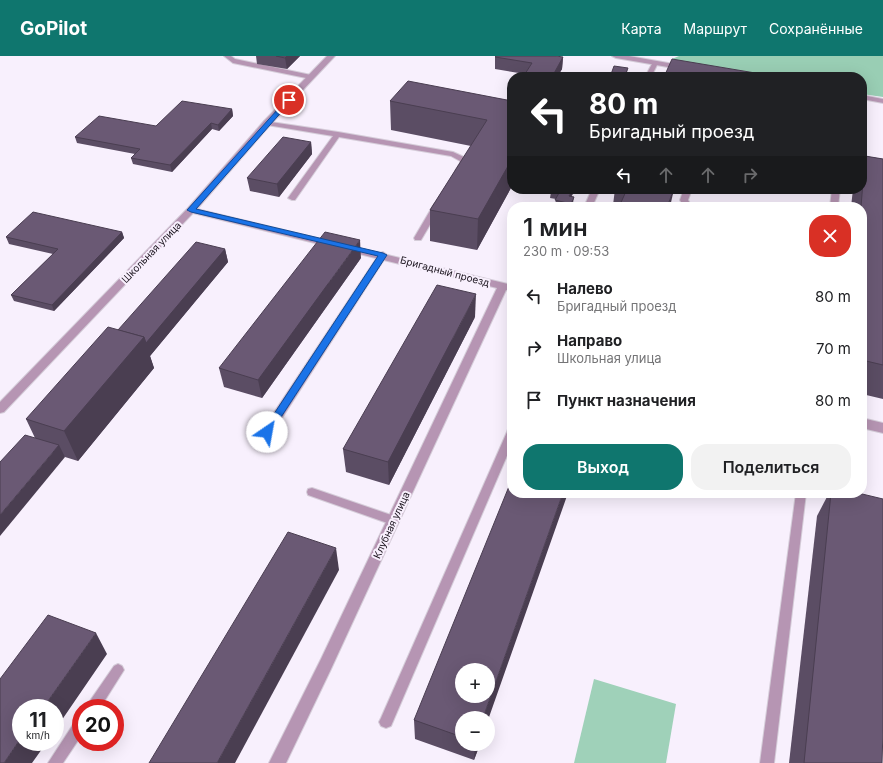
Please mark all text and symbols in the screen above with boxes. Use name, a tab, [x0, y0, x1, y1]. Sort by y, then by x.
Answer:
text: GoPilot	[20, 17, 87, 40]
text: Карта	[621, 20, 662, 37]
text: Маршрут	[684, 20, 747, 37]
text: Сохранённые	[769, 20, 863, 37]
pin	[272, 83, 306, 117]
text: 80 m	[589, 87, 658, 121]
icon: left	[523, 88, 575, 140]
icon: arrive	[278, 89, 300, 111]
text: Бригадный проезд	[589, 121, 754, 142]
icon: left	[613, 164, 635, 186]
icon: ahead	[655, 164, 677, 186]
icon: ahead	[697, 164, 719, 186]
icon: right	[739, 164, 761, 186]
text: 1 мин	[523, 213, 588, 242]
button: close	[809, 215, 851, 257]
street label: Школьная улица	[119, 219, 183, 285]
text: 230 m · 09:53	[523, 243, 609, 259]
street label: Бригадный проезд	[399, 253, 491, 289]
text: Налево	[557, 279, 613, 298]
icon: left	[523, 285, 545, 307]
text: 80 m	[815, 287, 851, 306]
text: Бригадный проезд	[557, 298, 676, 314]
text: Направо	[557, 331, 622, 350]
icon: right	[523, 337, 545, 359]
text: 70 m	[816, 339, 851, 358]
text: Школьная улица	[557, 350, 662, 366]
icon: arrive	[523, 389, 545, 411]
text: Пункт назначения	[557, 391, 696, 410]
text: 80 m	[815, 391, 851, 410]
position arrow	[246, 411, 288, 453]
button: Выход	[523, 444, 683, 490]
button: Поделиться	[691, 444, 851, 490]
street label: Клубная улица	[370, 490, 412, 560]
map controls	[455, 663, 495, 751]
button: +	[455, 663, 495, 703]
speed limit sign: 20	[72, 699, 124, 751]
text: 11	[29, 708, 47, 732]
button: −	[455, 711, 495, 751]
text: km/h	[26, 729, 50, 741]

